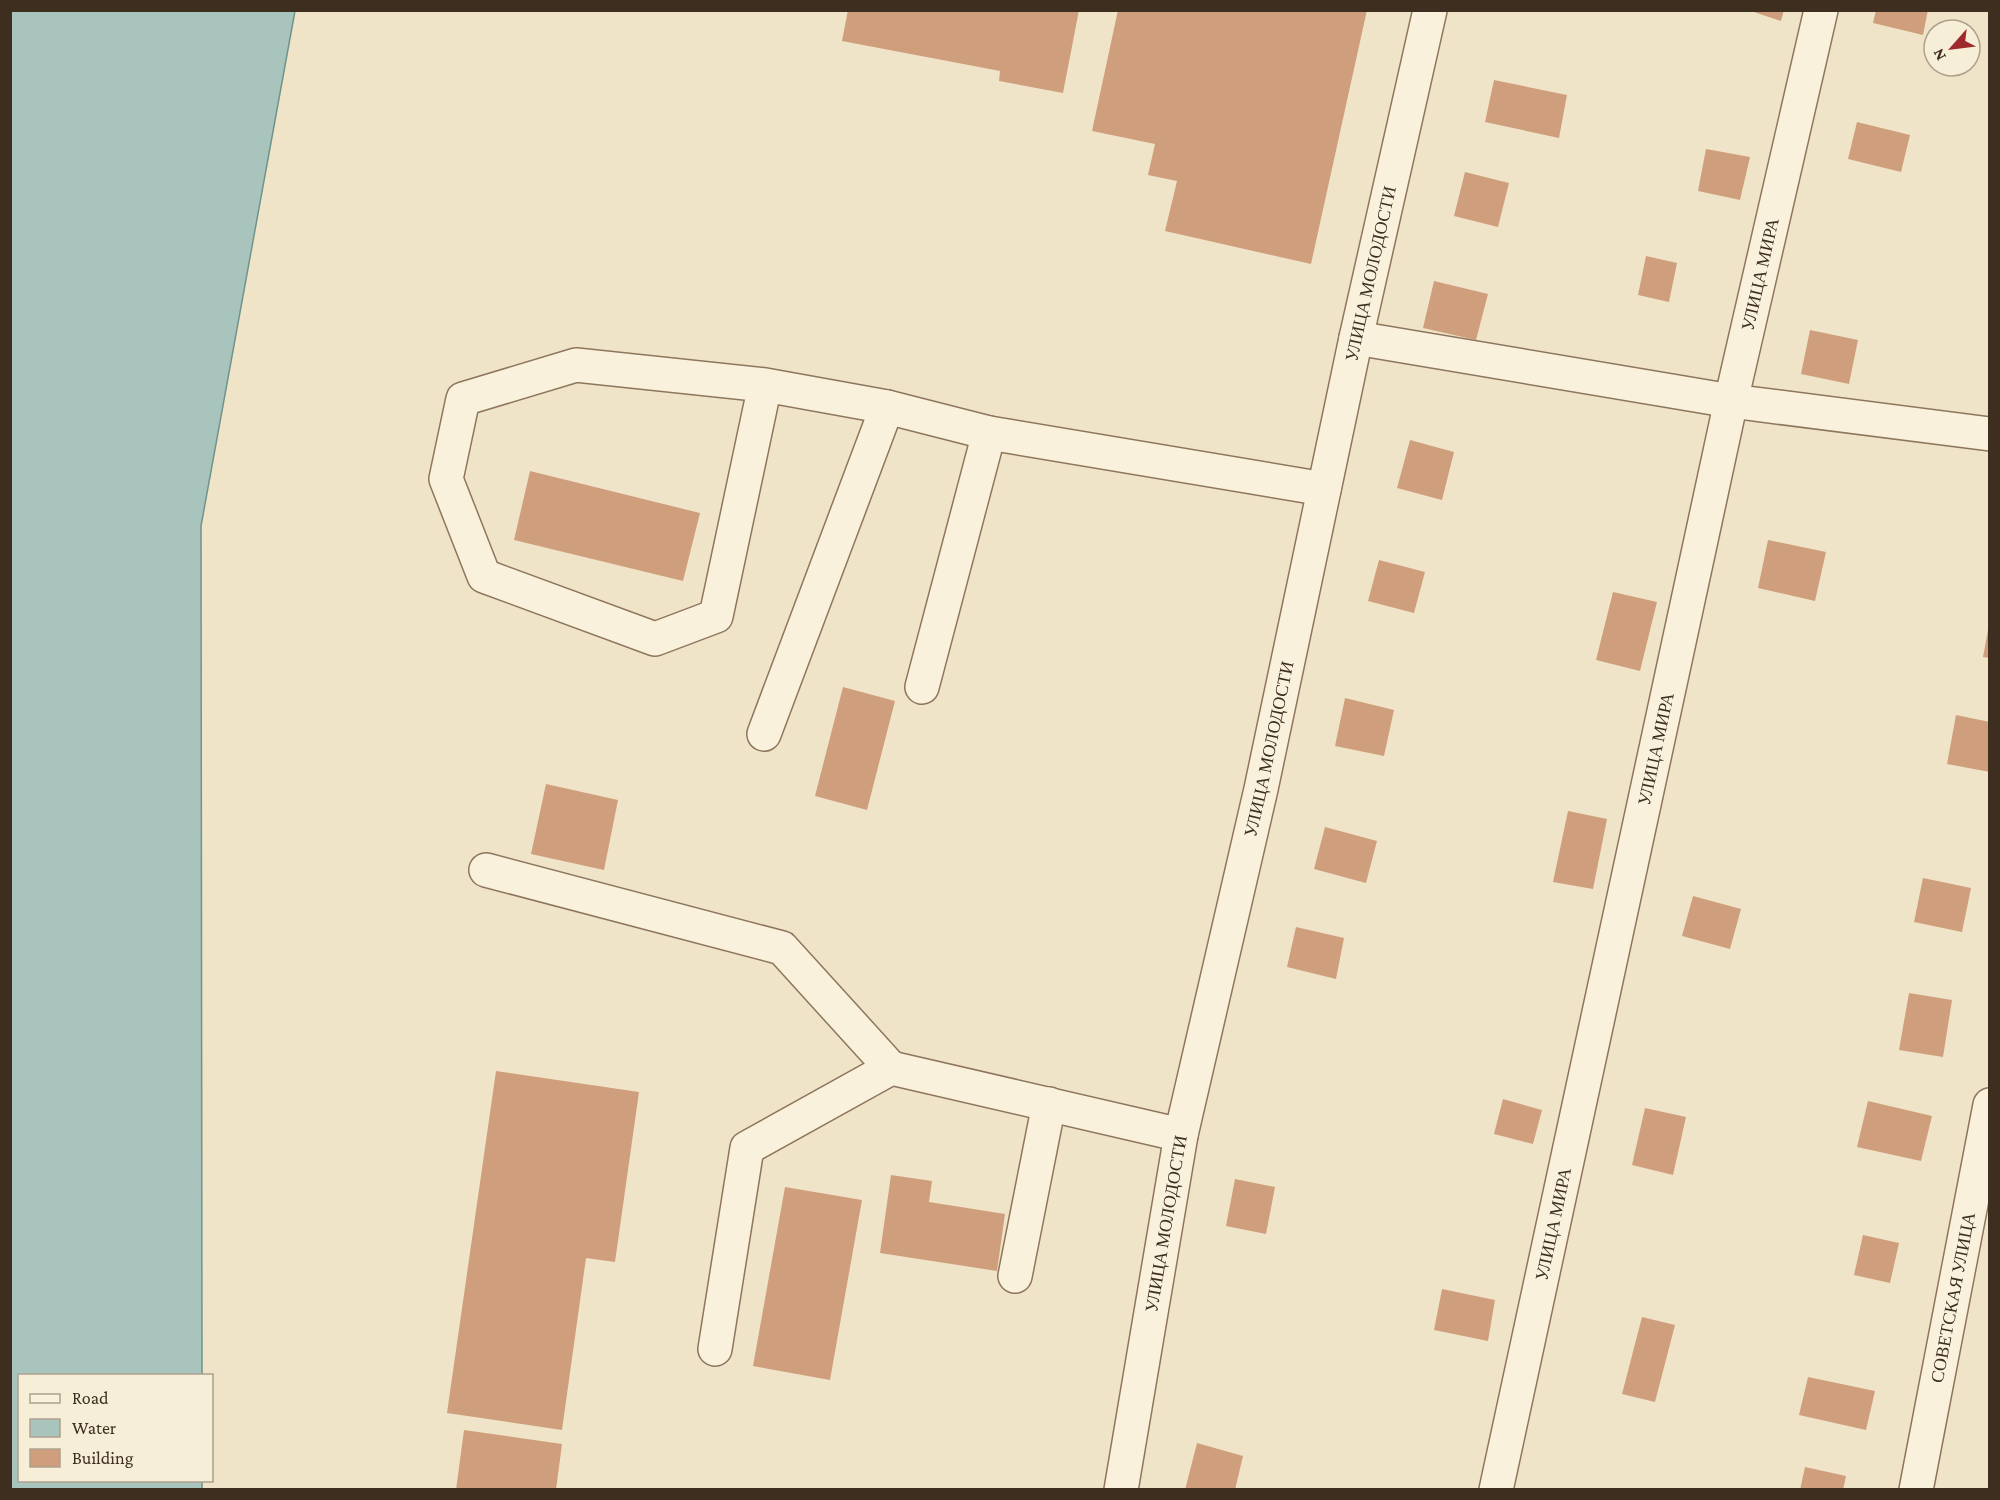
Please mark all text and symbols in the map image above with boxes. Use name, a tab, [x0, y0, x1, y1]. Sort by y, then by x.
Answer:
north arrow	[1922, 18, 1982, 78]
text: N	[1929, 46, 1949, 64]
street label: УЛИЦА МОЛОДОСТИ	[1341, 184, 1400, 363]
street label: УЛИЦА МИРА	[1737, 216, 1783, 333]
street label: УЛИЦА МОЛОДОСТИ	[1240, 659, 1298, 839]
street label: УЛИЦА МИРА	[1634, 691, 1678, 807]
street label: УЛИЦА МОЛОДОСТИ	[1141, 1134, 1191, 1314]
street label: УЛИЦА МИРА	[1531, 1166, 1575, 1282]
street label: СОВЕТСКАЯ УЛИЦА	[1927, 1210, 1979, 1385]
legend	[18, 1374, 213, 1482]
text: Road	[72, 1388, 109, 1408]
text: Water	[72, 1418, 117, 1438]
text: Building	[72, 1448, 134, 1468]

